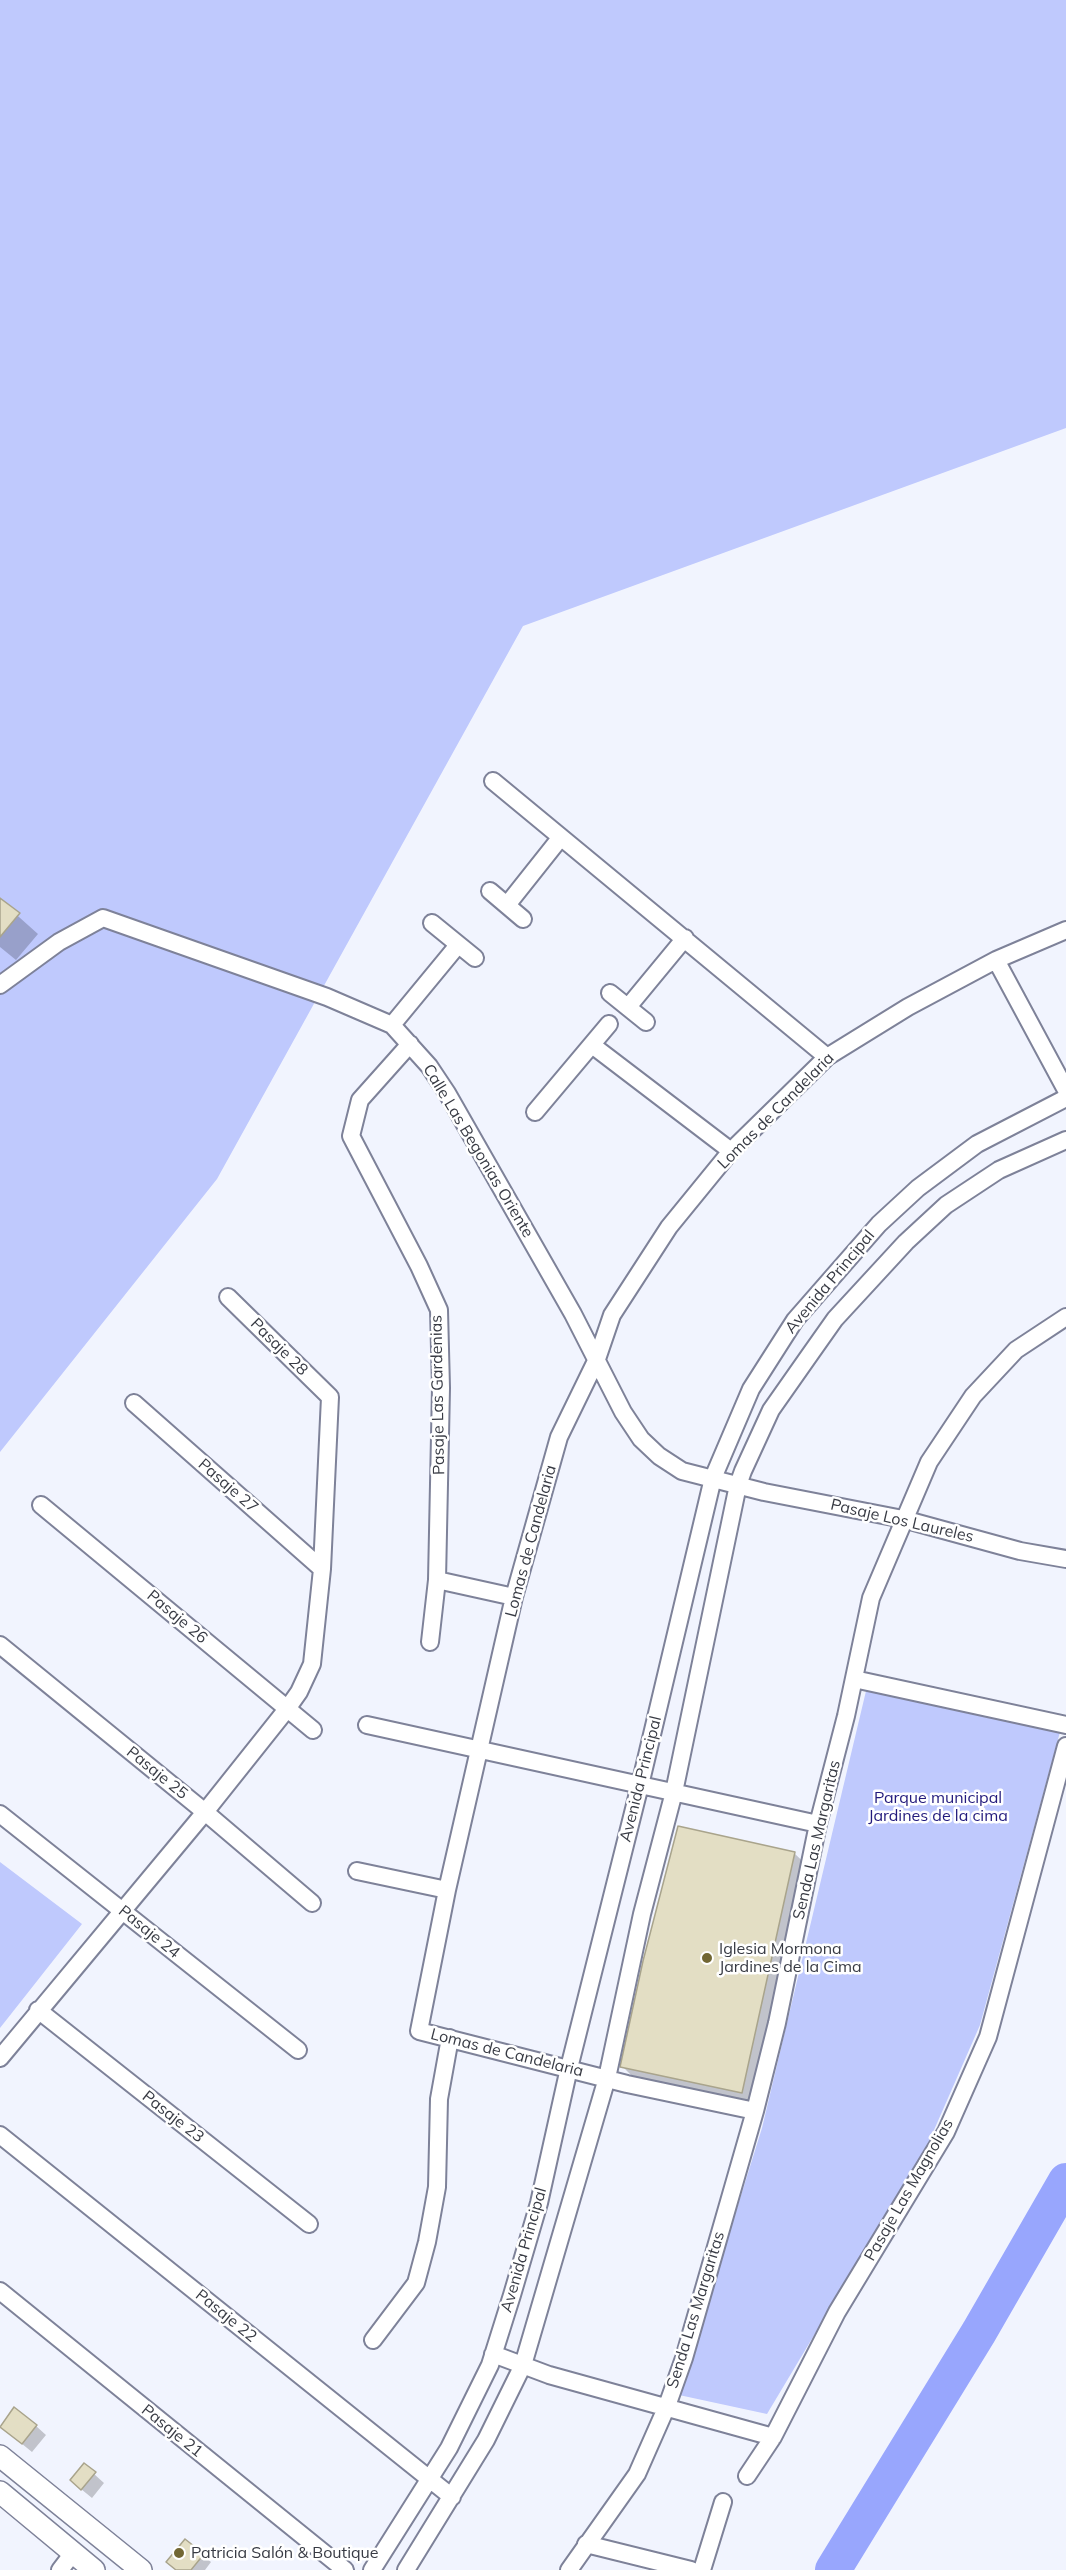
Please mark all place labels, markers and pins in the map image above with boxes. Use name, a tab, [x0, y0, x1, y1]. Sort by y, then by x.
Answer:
place label: Iglesia Mormona Jardines de la Cima	[719, 1939, 862, 1977]
marker: Iglesia Mormona Jardines de la Cima	[700, 1951, 714, 1965]
place label: Patricia Salón & Boutique	[191, 2543, 379, 2563]
marker: Patricia Salón & Boutique	[172, 2546, 186, 2560]

